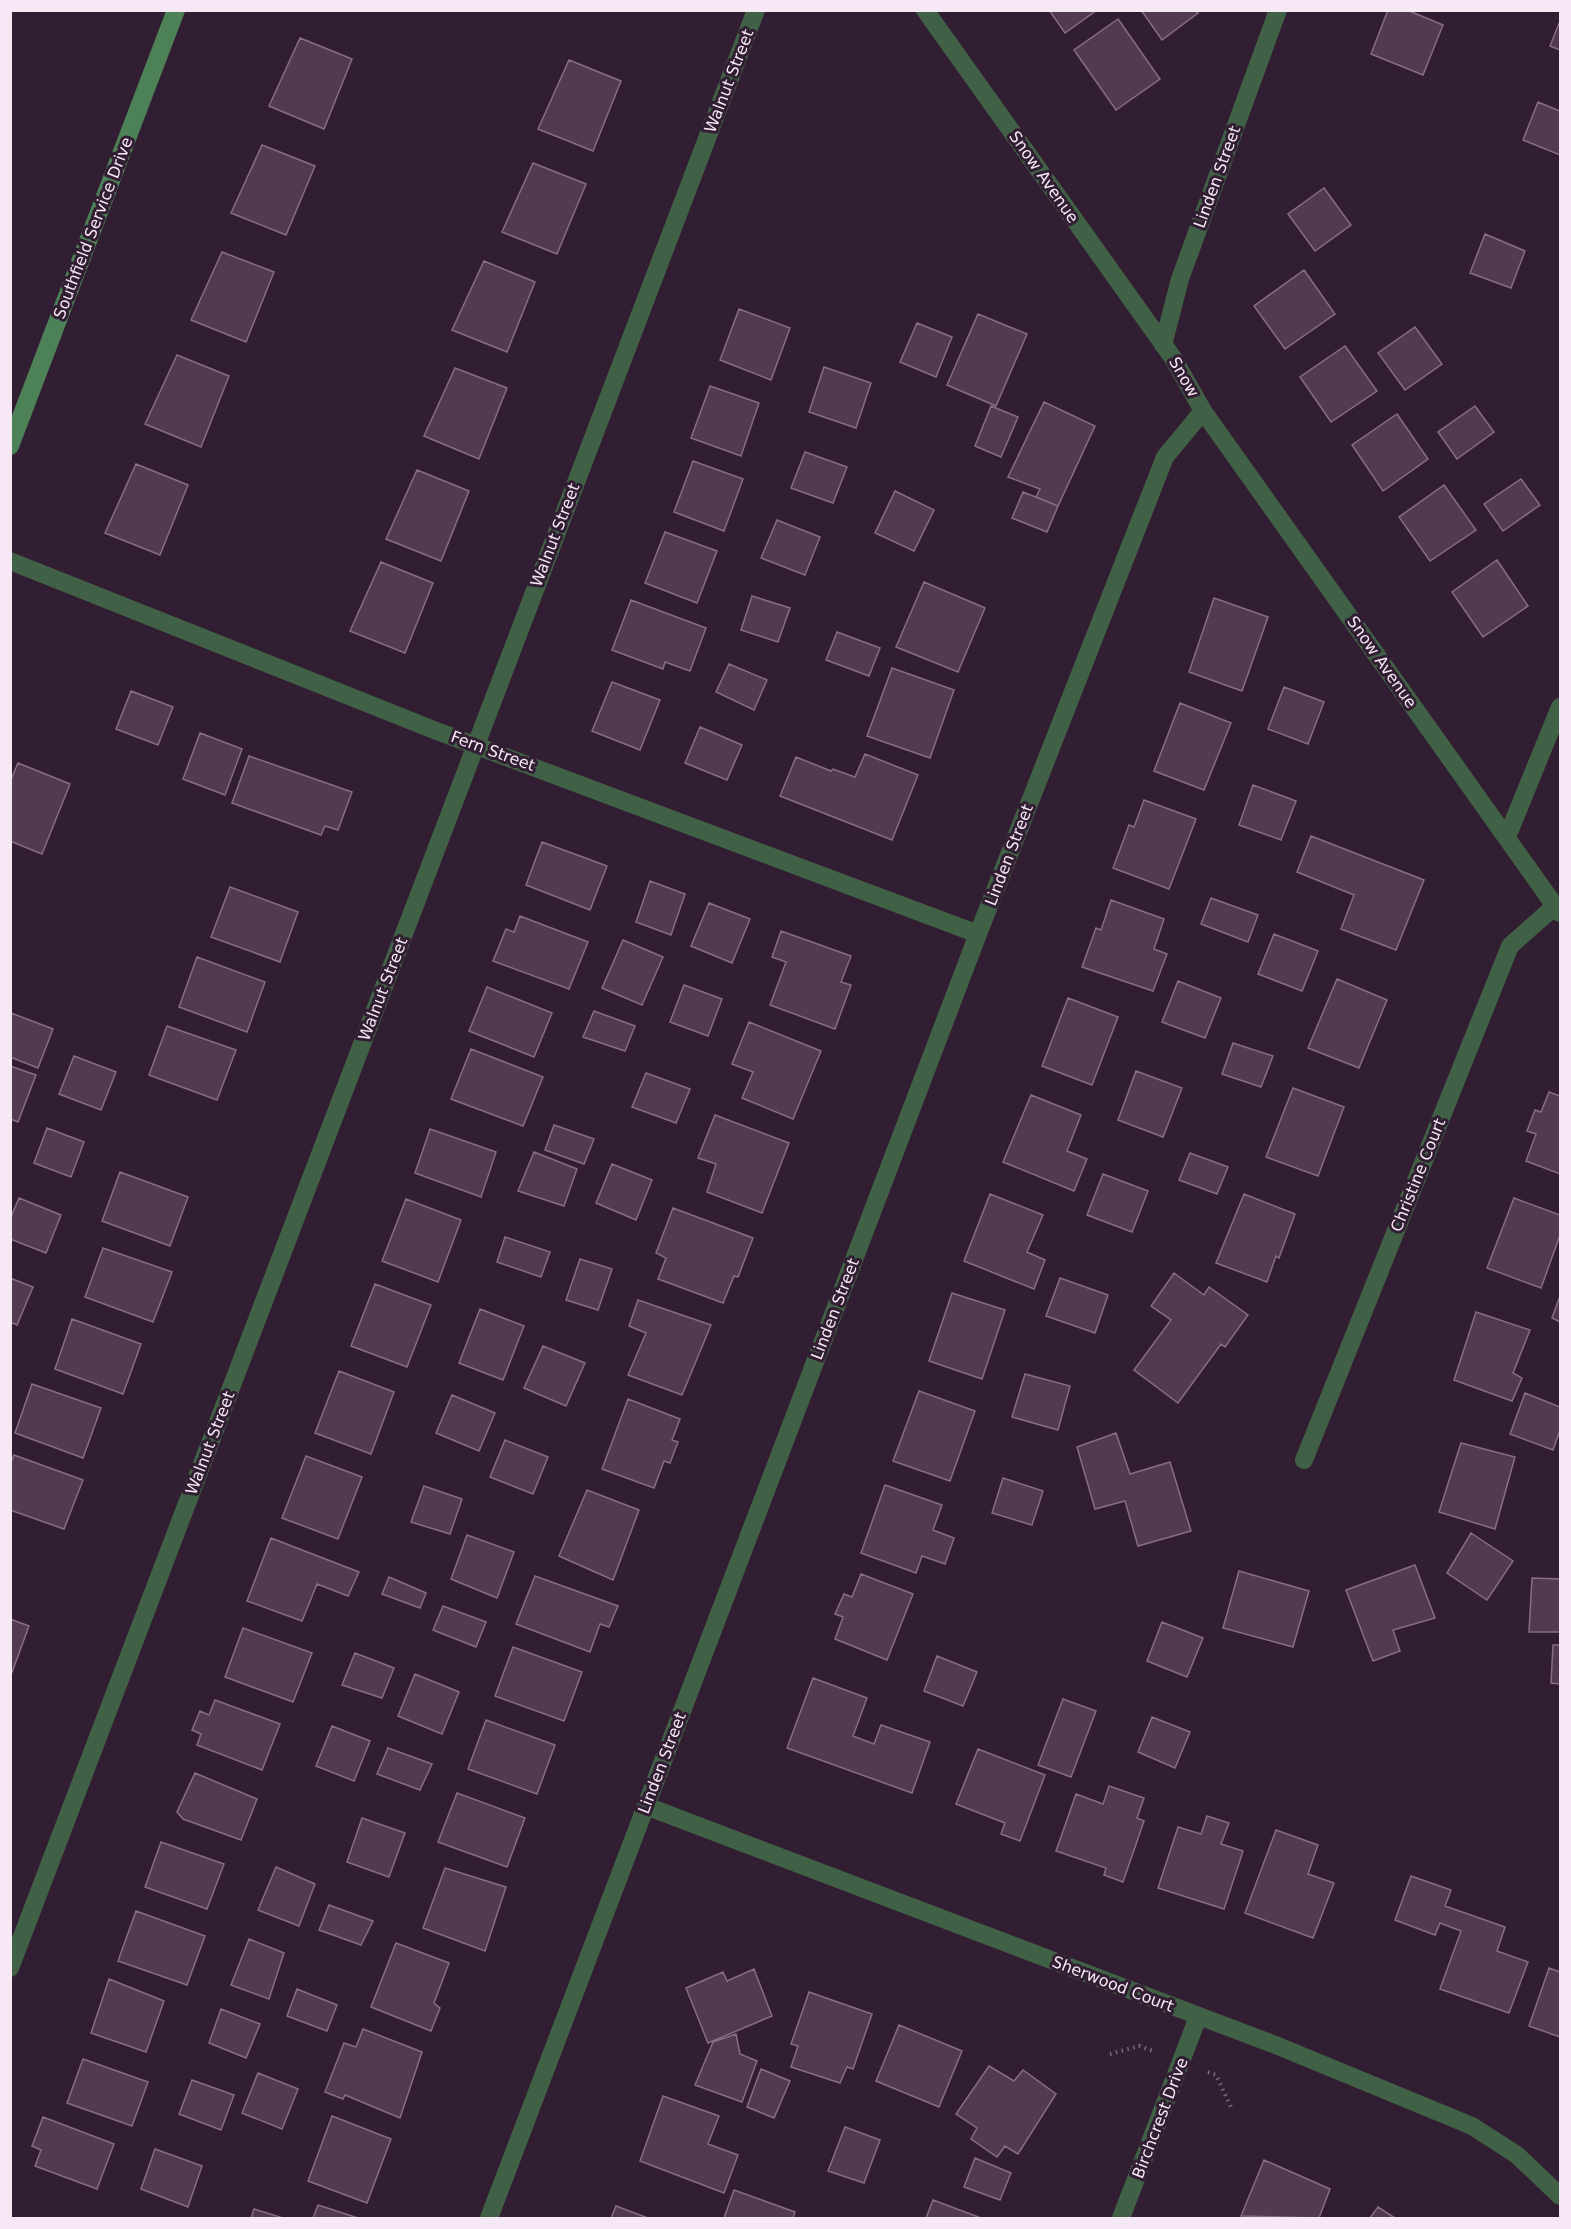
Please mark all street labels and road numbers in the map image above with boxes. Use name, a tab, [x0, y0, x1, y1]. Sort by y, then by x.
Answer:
street label: Walnut Street	[701, 27, 757, 135]
street label: Linden Street	[1190, 123, 1244, 231]
street label: Snow Avenue	[1005, 127, 1083, 227]
street label: Southfield Service Drive	[50, 135, 136, 321]
street label: Snow	[1165, 354, 1203, 400]
street label: Walnut Street	[527, 481, 583, 589]
street label: Snow Avenue	[1343, 612, 1421, 712]
street label: Fern Street	[448, 727, 538, 775]
street label: Linden Street	[981, 801, 1037, 909]
street label: Walnut Street	[355, 935, 411, 1043]
street label: Christine Court	[1387, 1116, 1449, 1234]
street label: Linden Street	[807, 1255, 863, 1363]
street label: Walnut Street	[182, 1389, 238, 1497]
street label: Linden Street	[634, 1709, 690, 1817]
street label: Sherwood Court	[1050, 1952, 1176, 2016]
street label: Birchcrest Drive	[1128, 2055, 1192, 2181]

